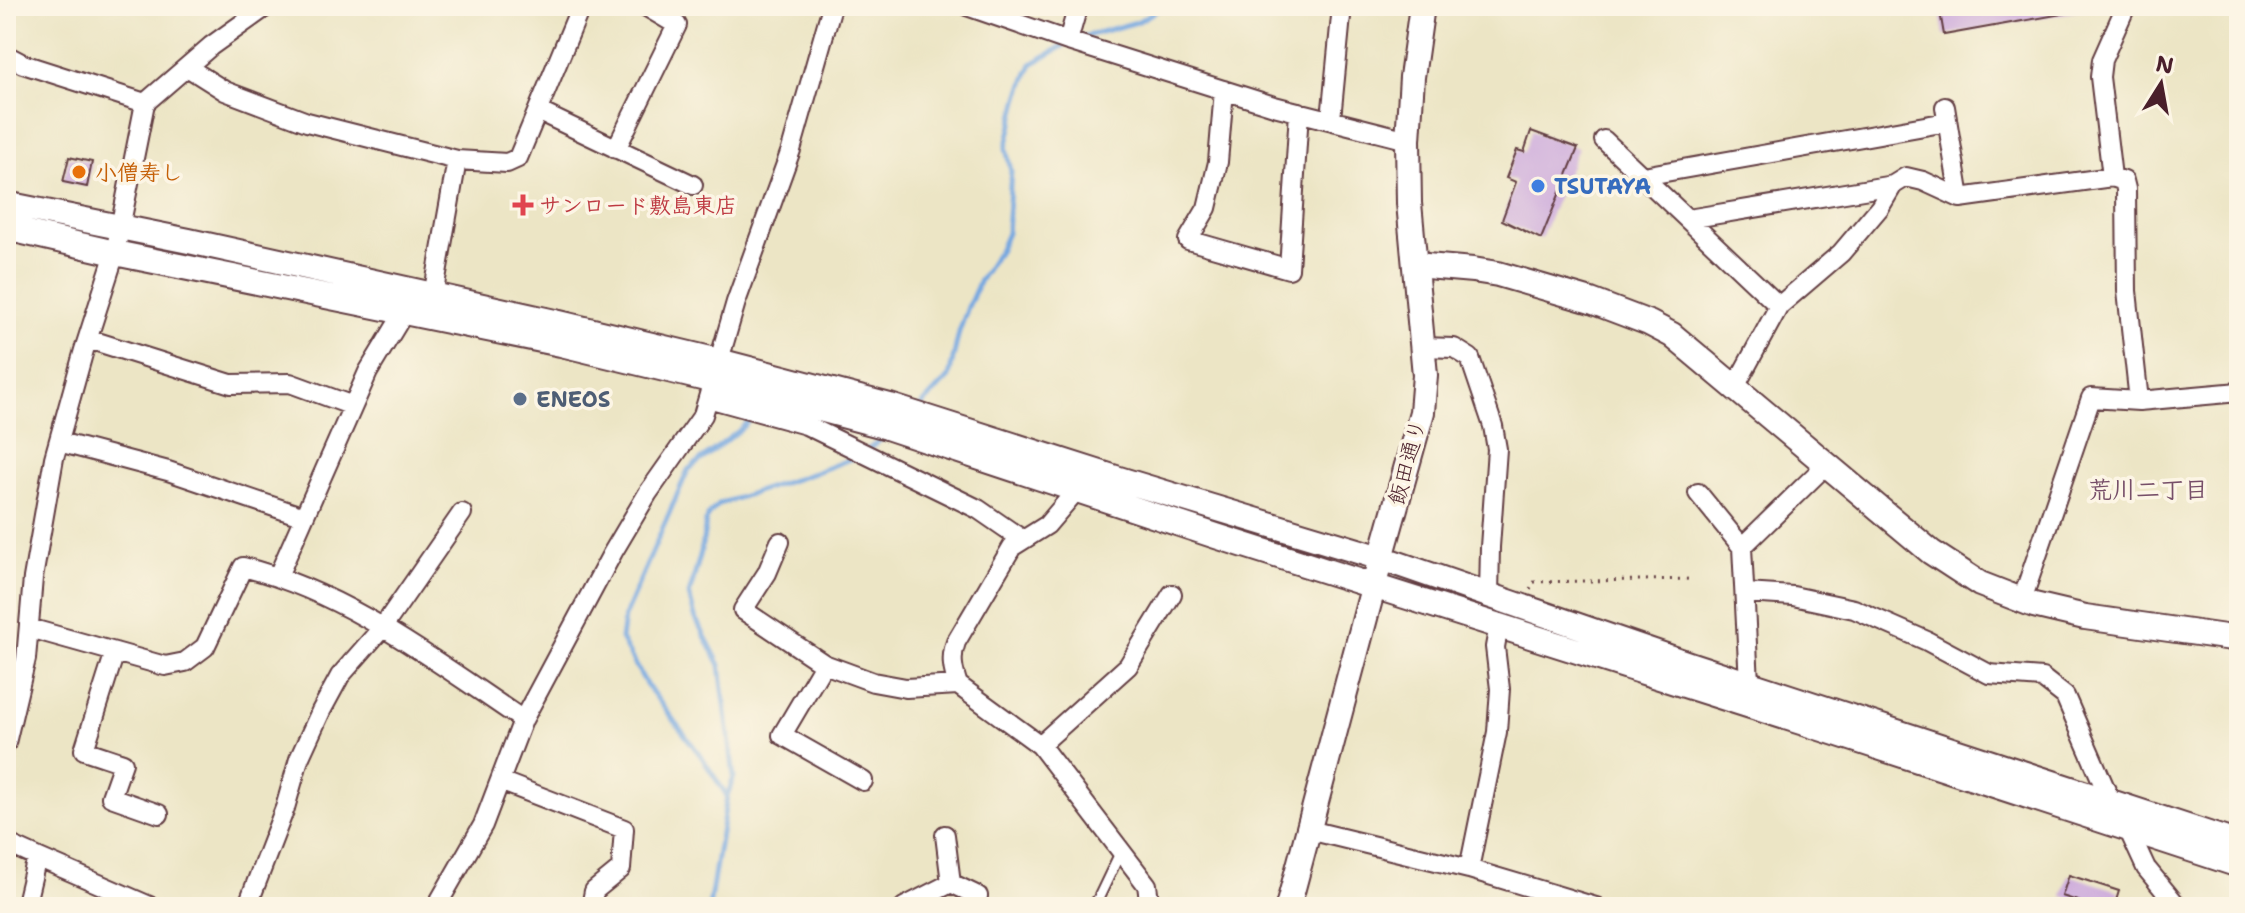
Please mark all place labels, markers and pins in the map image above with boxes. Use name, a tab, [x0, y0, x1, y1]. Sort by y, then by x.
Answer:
place label: 小僧寿し	[95, 158, 183, 187]
marker: 小僧寿し	[70, 163, 88, 181]
place label: TSUTAYA	[1554, 172, 1651, 201]
marker: TSUTAYA	[1529, 177, 1547, 195]
place label: サンロード敷島東店	[539, 191, 737, 220]
marker: サンロード敷島東店	[514, 196, 532, 214]
place label: ENEOS	[536, 385, 610, 414]
marker: ENEOS	[511, 390, 529, 408]

